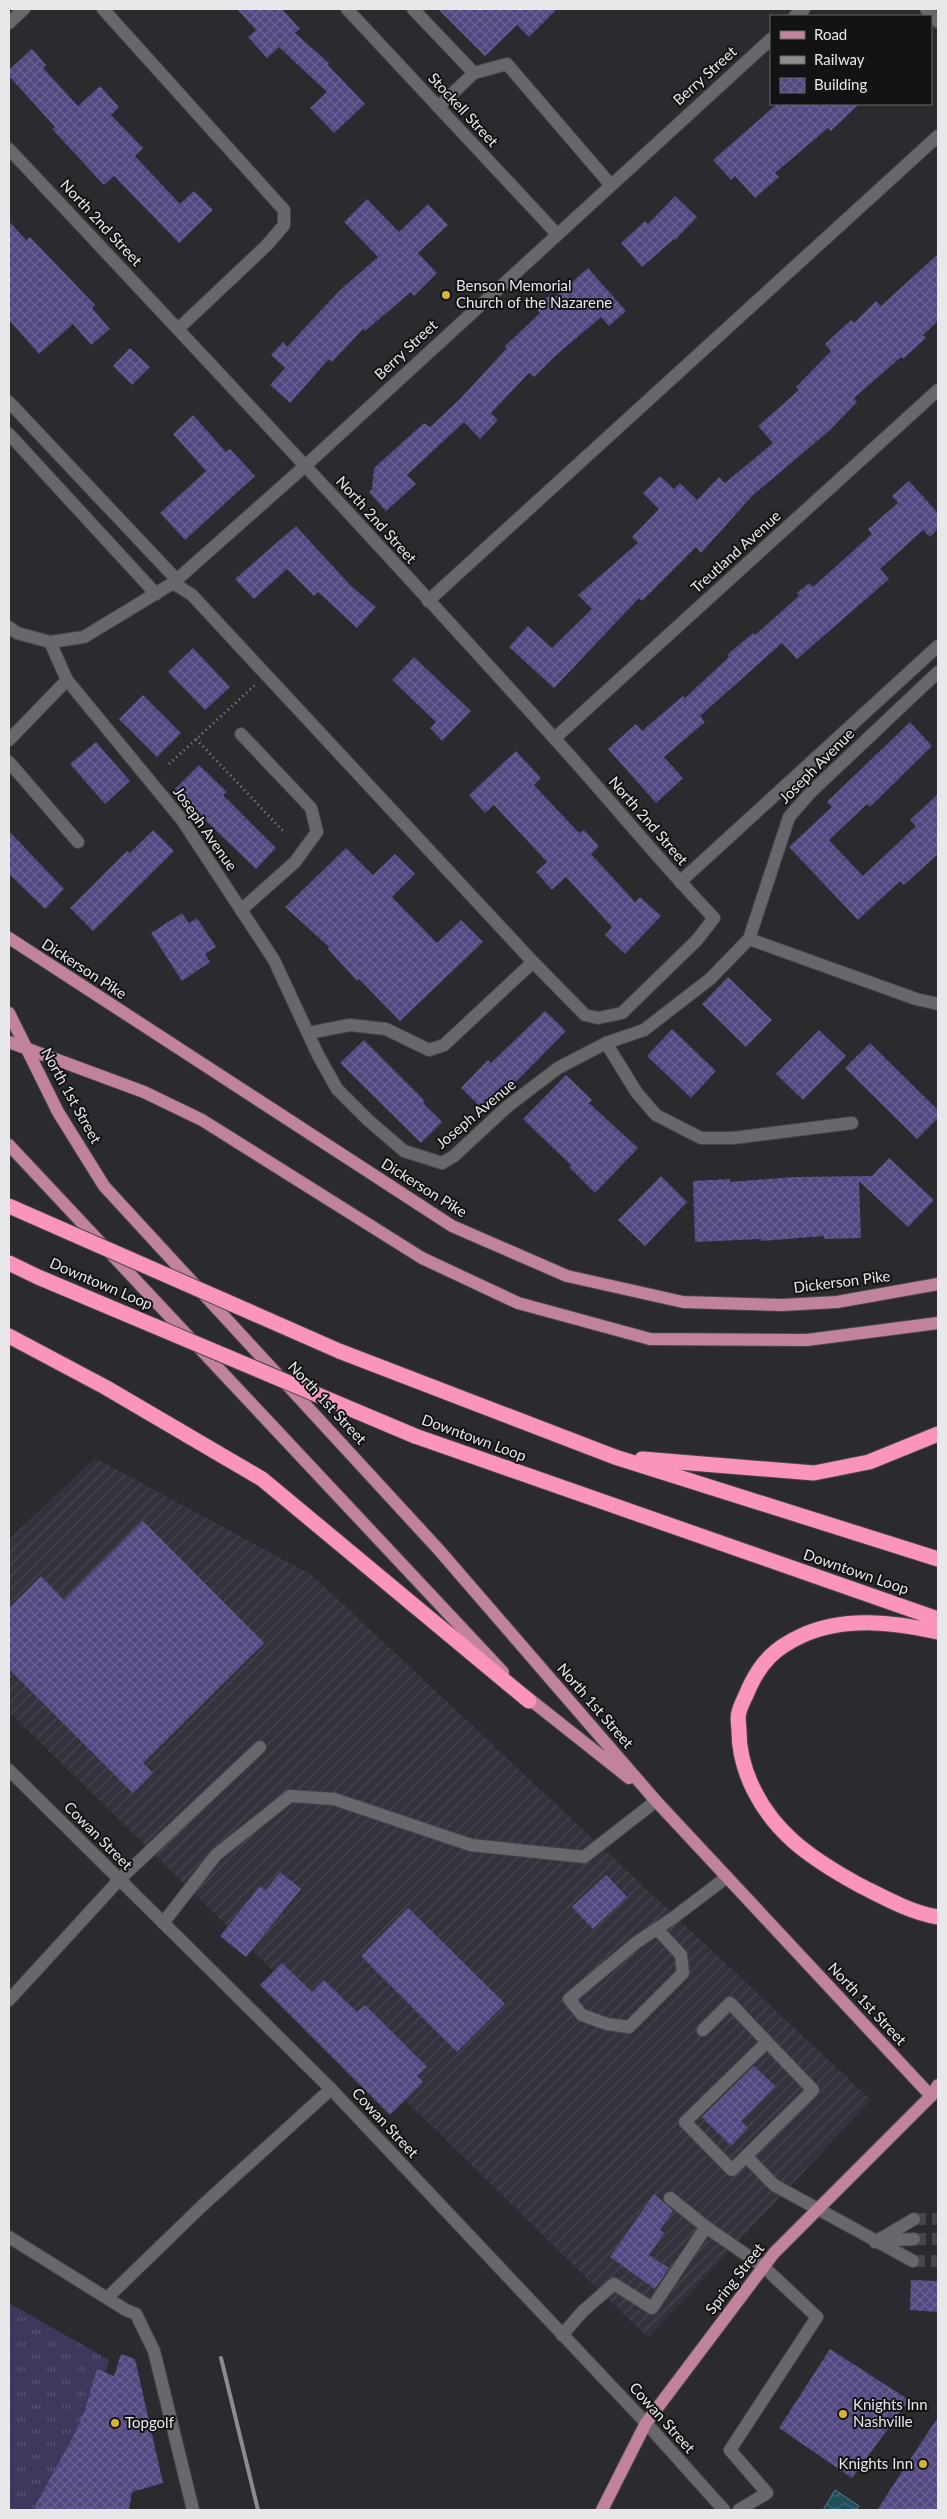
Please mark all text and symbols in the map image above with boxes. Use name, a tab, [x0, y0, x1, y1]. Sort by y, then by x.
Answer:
legend	[770, 15, 932, 105]
text: Road	[814, 25, 847, 43]
street label: Berry Street	[669, 42, 740, 108]
text: Railway	[814, 50, 865, 68]
street label: Stockell Street	[425, 69, 503, 150]
text: Building	[814, 75, 867, 93]
street label: North 2nd Street	[57, 175, 147, 270]
place label: Benson Memorial Church of the Nazarene	[456, 276, 612, 311]
marker: Benson Memorial Church of the Nazarene	[440, 289, 452, 301]
street label: Berry Street	[370, 315, 441, 383]
street label: North 2nd Street	[333, 472, 421, 567]
street label: Treutland Avenue	[687, 506, 784, 596]
street label: Joseph Avenue	[775, 724, 858, 807]
street label: North 2nd Street	[605, 772, 693, 869]
street label: Joseph Avenue	[170, 783, 242, 874]
street label: Dickerson Pike	[39, 934, 130, 1002]
street label: North 1st Street	[38, 1044, 106, 1147]
street label: Joseph Avenue	[432, 1075, 519, 1152]
street label: Dickerson Pike	[378, 1154, 471, 1221]
street label: Downtown Loop	[47, 1253, 156, 1313]
street label: Dickerson Pike	[792, 1266, 891, 1296]
street label: North 1st Street	[285, 1357, 371, 1448]
street label: Downtown Loop	[420, 1410, 529, 1464]
street label: Downtown Loop	[801, 1545, 911, 1597]
street label: North 1st Street	[554, 1659, 638, 1752]
street label: Cowan Street	[61, 1797, 137, 1874]
street label: North 1st Street	[825, 1958, 911, 2049]
street label: Cowan Street	[349, 2084, 423, 2161]
street label: Spring Street	[701, 2239, 768, 2317]
street label: Cowan Street	[626, 2378, 700, 2457]
place label: Knights Inn Nashville	[853, 2395, 928, 2430]
marker: Knights Inn Nashville	[837, 2408, 849, 2420]
place label: Topgolf	[125, 2413, 175, 2431]
marker: Topgolf	[109, 2417, 121, 2429]
place label: Knights Inn	[838, 2454, 913, 2472]
marker: Knights Inn	[917, 2458, 929, 2470]

